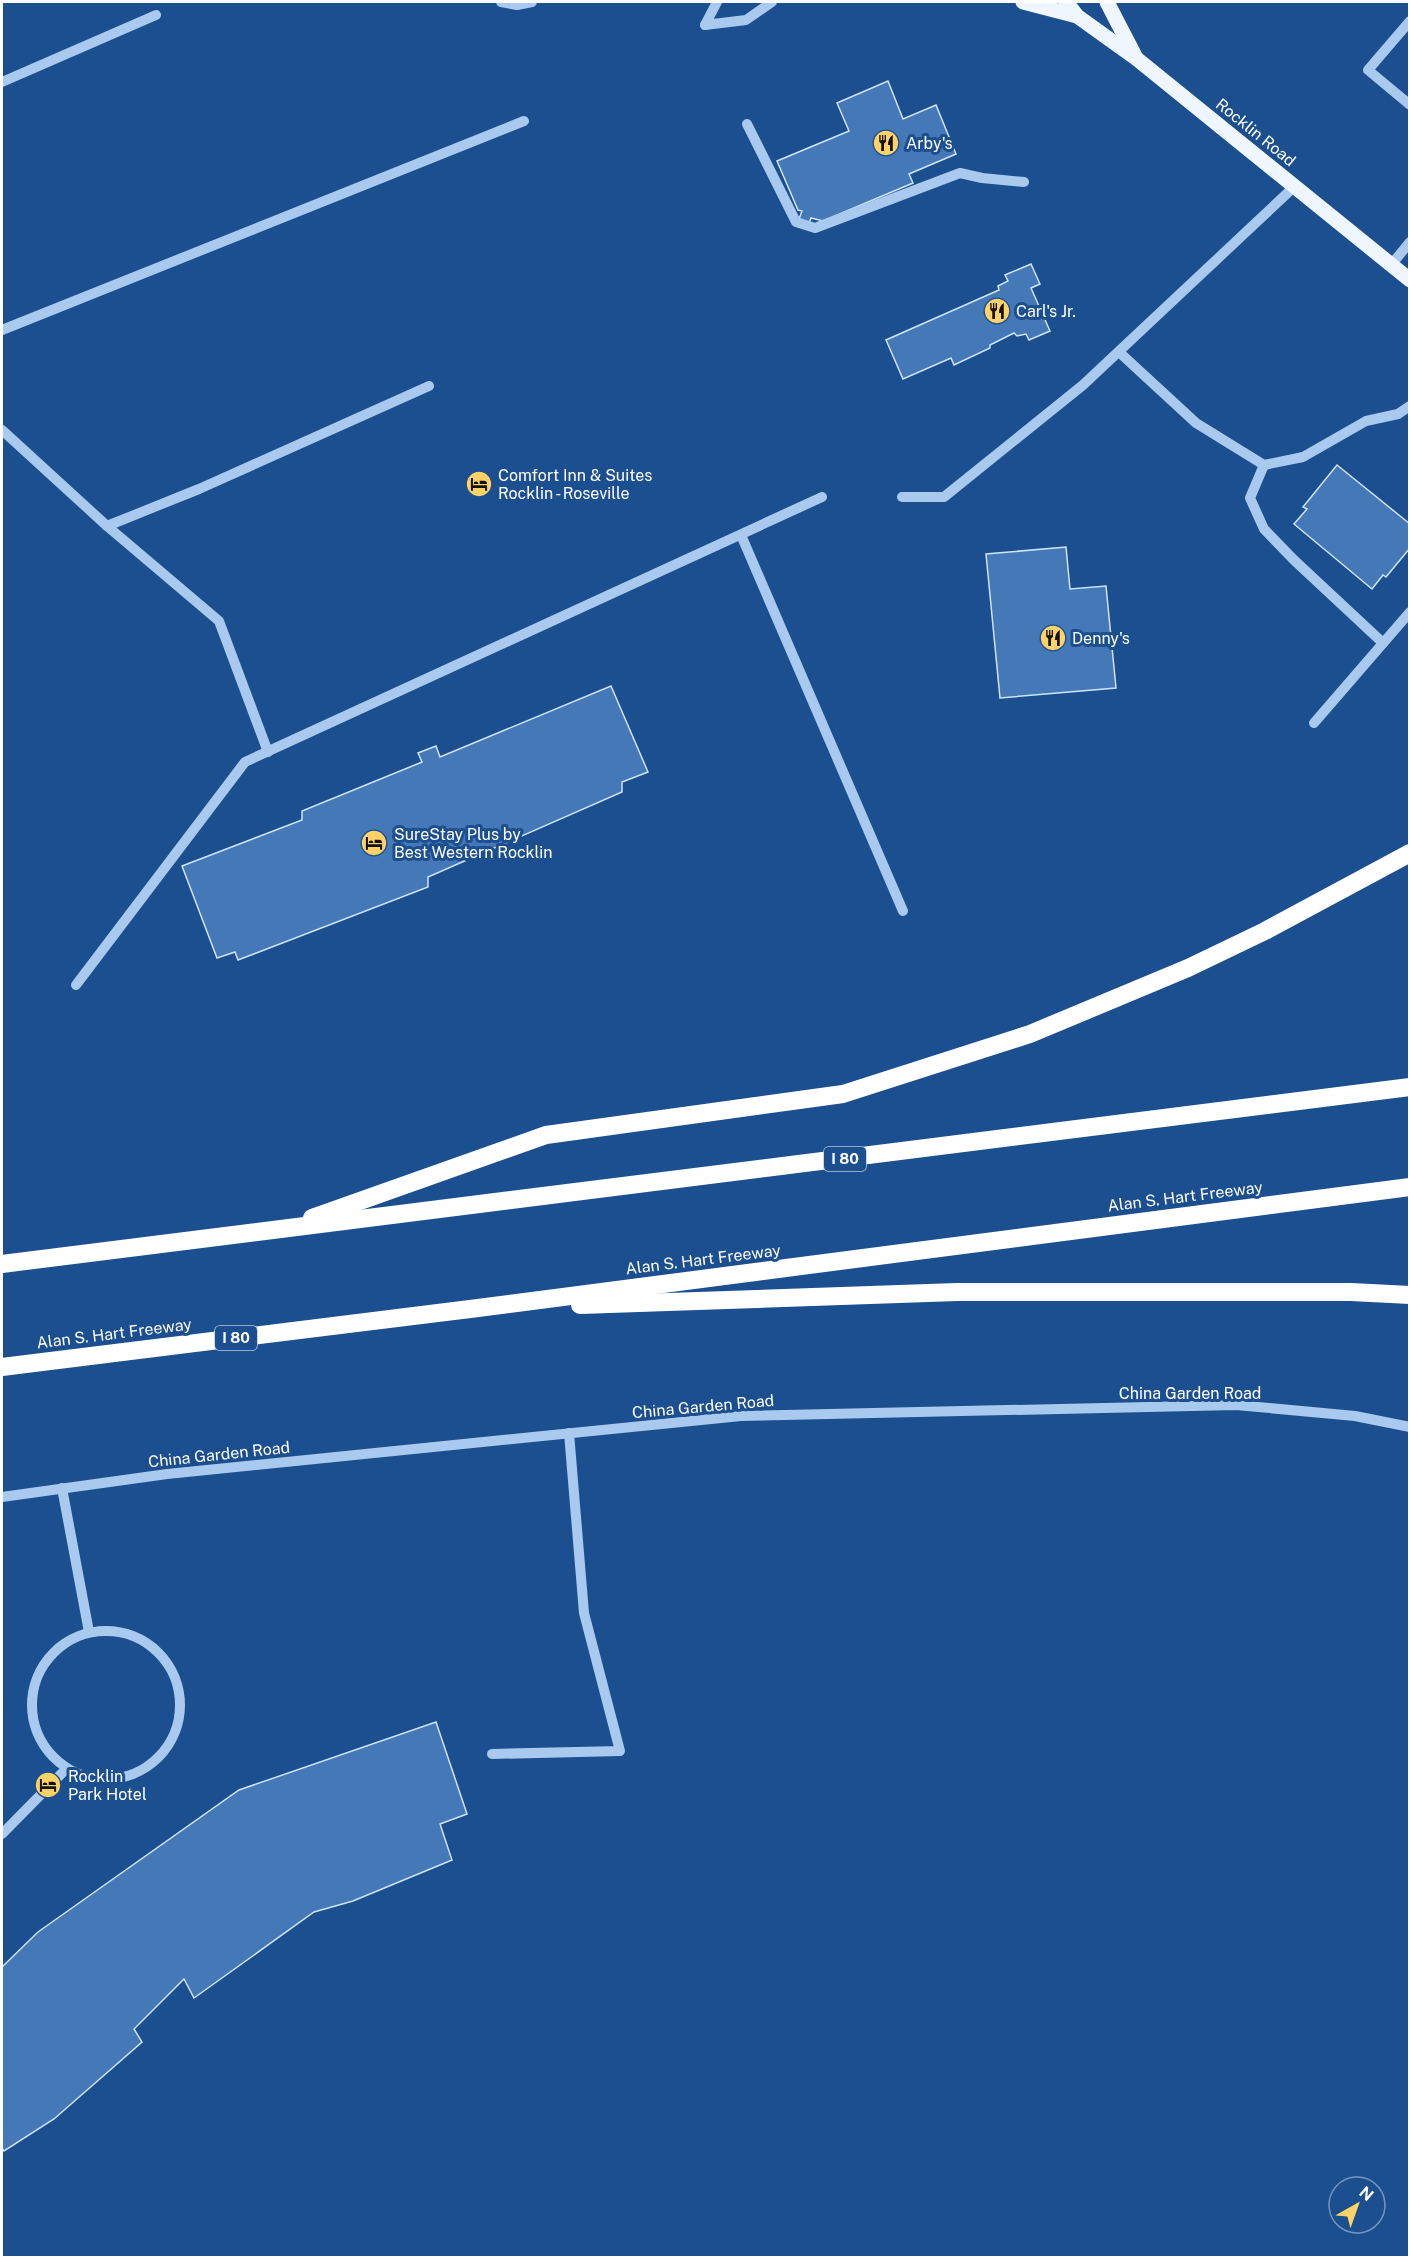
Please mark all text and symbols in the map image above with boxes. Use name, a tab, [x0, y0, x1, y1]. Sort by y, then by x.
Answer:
street label: Rocklin Road	[1212, 94, 1299, 170]
restaurant icon: Arby's	[871, 128, 901, 158]
place label: Arby's	[906, 134, 953, 153]
restaurant icon: Carl's Jr.	[982, 296, 1012, 326]
place label: Carl's Jr.	[1016, 302, 1076, 321]
place label: Comfort Inn & Suites Rocklin - Roseville	[498, 466, 652, 503]
hotel icon: Comfort Inn & Suites Rocklin - Roseville	[464, 469, 494, 499]
restaurant icon: Denny's	[1038, 623, 1068, 653]
place label: Denny's	[1072, 629, 1130, 648]
place label: SureStay Plus by Best Western Rocklin	[394, 825, 553, 862]
hotel icon: SureStay Plus by Best Western Rocklin	[359, 828, 389, 858]
road number: I 80	[824, 1147, 866, 1171]
street label: Alan S. Hart Freeway	[1106, 1177, 1264, 1215]
street label: Alan S. Hart Freeway	[624, 1240, 782, 1278]
street label: Alan S. Hart Freeway	[35, 1314, 193, 1352]
road number: I 80	[215, 1326, 257, 1350]
street label: China Garden Road	[1119, 1384, 1261, 1403]
street label: China Garden Road	[631, 1391, 775, 1422]
street label: China Garden Road	[147, 1438, 291, 1471]
place label: Rocklin Park Hotel	[68, 1767, 147, 1804]
hotel icon: Rocklin Park Hotel	[33, 1770, 63, 1800]
north arrow	[1327, 2175, 1387, 2235]
text: N	[1355, 2183, 1377, 2205]

